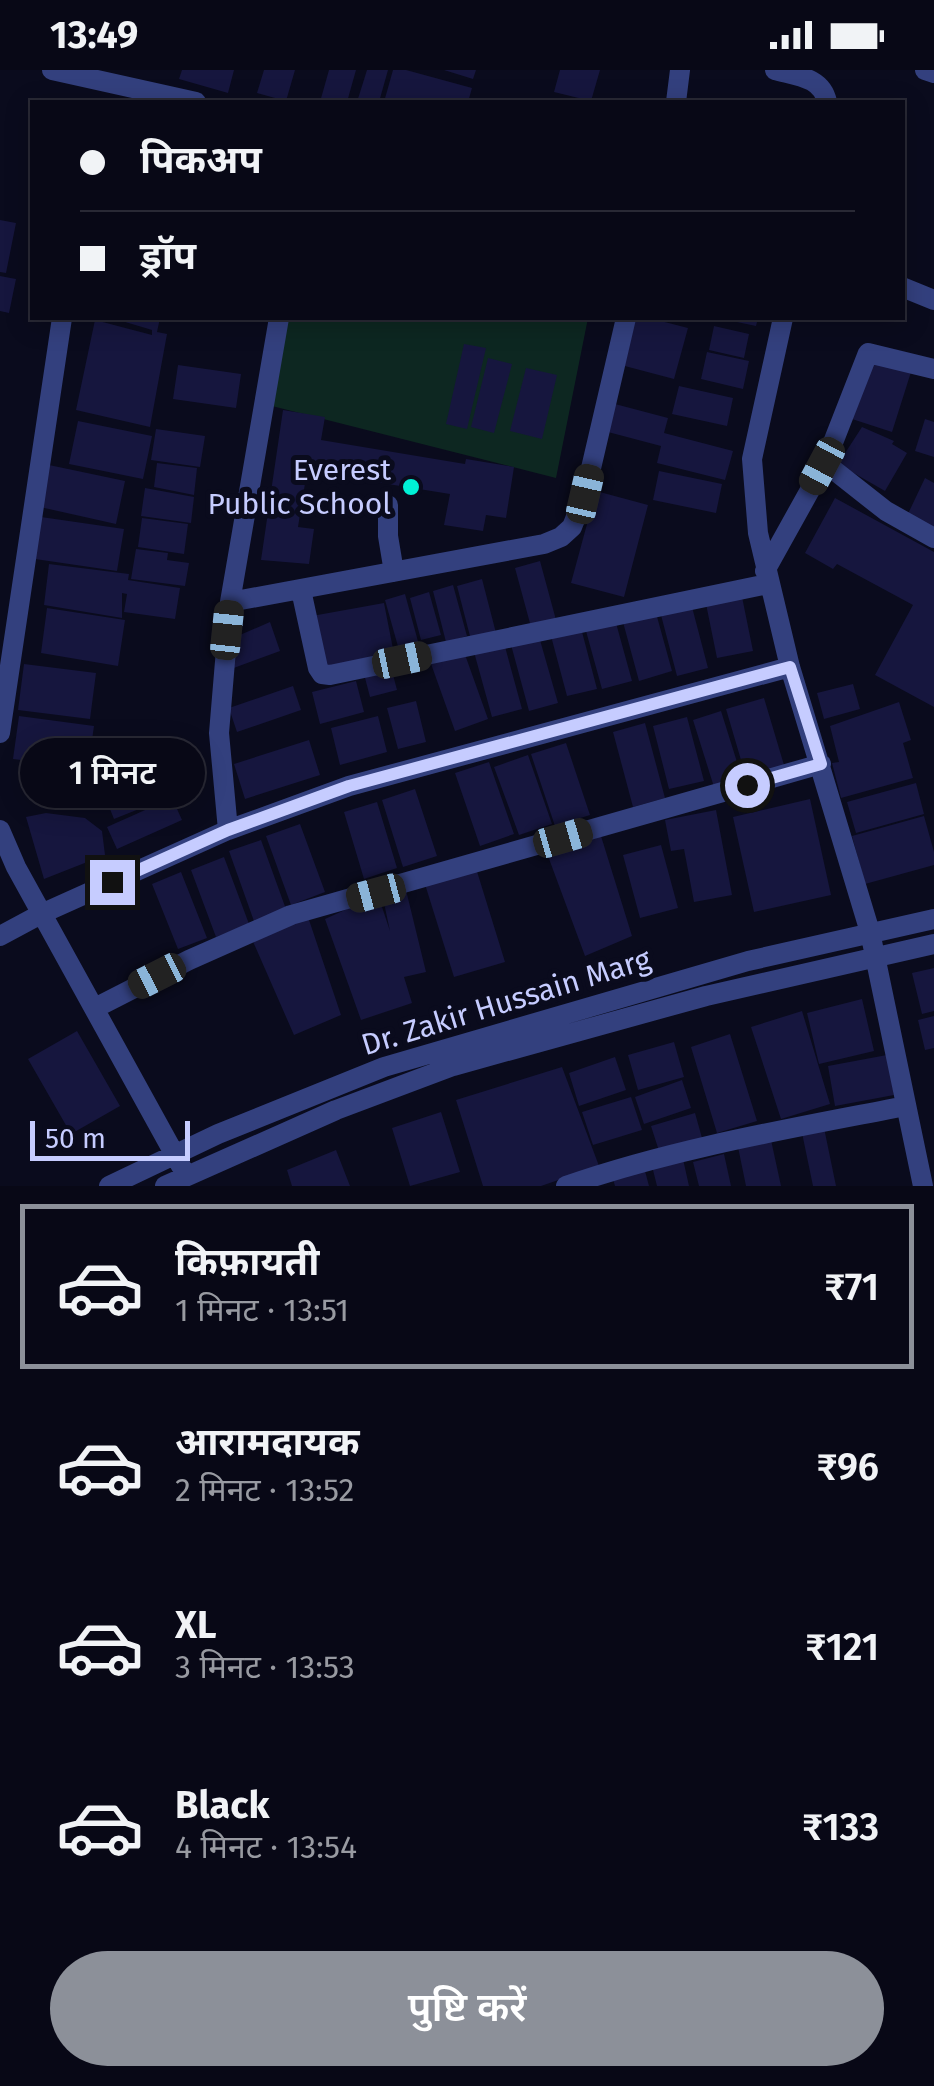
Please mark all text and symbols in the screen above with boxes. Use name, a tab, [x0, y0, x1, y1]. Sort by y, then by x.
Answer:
text: 13:49	[50, 12, 138, 58]
text: पिकअप	[140, 137, 262, 183]
text: ड्रॉप	[140, 233, 196, 279]
car	[795, 432, 849, 500]
place label: Everest Public School	[207, 452, 391, 522]
car	[564, 461, 606, 527]
marker: Everest Public School	[400, 476, 422, 498]
car	[209, 599, 245, 661]
car	[370, 639, 434, 681]
callout: 1 मिनट	[19, 737, 204, 807]
text: 1 मिनट	[69, 754, 156, 792]
route start	[725, 763, 770, 808]
car	[530, 815, 596, 861]
route end	[90, 860, 135, 905]
car	[343, 871, 409, 915]
street label: Dr. Zakir Hussain Marg	[357, 941, 655, 1063]
car	[123, 949, 191, 1003]
scale bar	[30, 1116, 190, 1160]
text: 50 m	[45, 1122, 106, 1155]
text: किफ़ायती	[175, 1239, 319, 1285]
icon: car	[55, 1242, 145, 1332]
text: ₹71	[824, 1264, 879, 1310]
text: 1 मिनट · 13:51	[175, 1291, 349, 1329]
text: आरामदायक	[175, 1419, 359, 1465]
icon: car	[55, 1422, 145, 1512]
text: ₹96	[816, 1444, 879, 1490]
text: 2 मिनट · 13:52	[175, 1471, 354, 1509]
icon: car	[55, 1602, 145, 1692]
text: XL	[175, 1602, 217, 1648]
text: ₹121	[805, 1624, 879, 1670]
text: 3 मिनट · 13:53	[175, 1648, 355, 1686]
icon: car	[55, 1782, 145, 1872]
text: Black	[175, 1782, 270, 1828]
text: ₹133	[802, 1804, 879, 1850]
text: 4 मिनट · 13:54	[175, 1828, 357, 1866]
button: पुष्टि करें	[50, 1951, 884, 2066]

